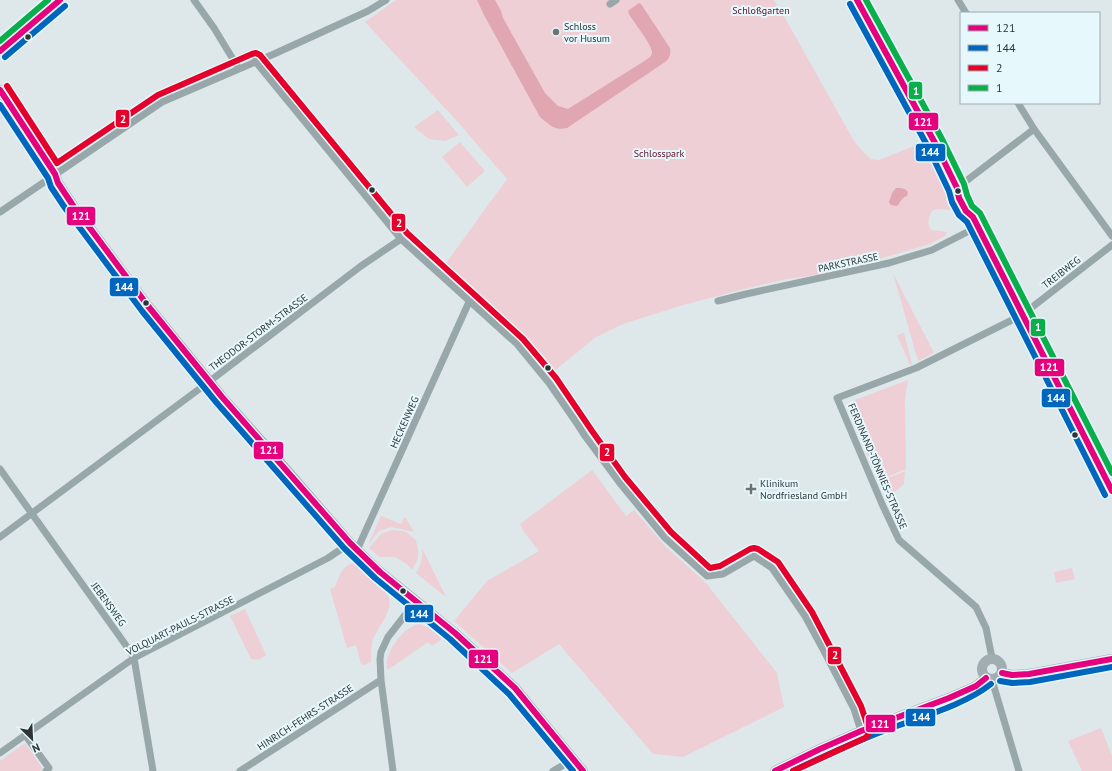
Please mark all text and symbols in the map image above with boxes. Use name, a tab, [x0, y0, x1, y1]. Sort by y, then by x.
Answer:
park label: Schloßgarten	[732, 4, 790, 17]
legend	[960, 12, 1100, 104]
place label: Schloss vor Husum	[564, 20, 610, 45]
text: 121	[996, 20, 1016, 35]
marker: Schloss vor Husum	[551, 27, 561, 37]
unlabelled marker	[23, 32, 33, 42]
text: 144	[996, 40, 1016, 55]
text: 2	[996, 60, 1003, 75]
text: 1	[996, 80, 1003, 95]
line badge: 1	[908, 81, 923, 100]
text: 1	[913, 84, 919, 98]
line badge: 2	[115, 109, 130, 128]
text: 2	[120, 112, 126, 126]
line badge: 121	[908, 112, 939, 131]
text: 121	[914, 115, 932, 129]
line badge: 144	[915, 143, 946, 162]
text: 144	[921, 145, 940, 159]
park label: Schlosspark	[634, 147, 684, 160]
unlabelled marker	[367, 185, 377, 195]
unlabelled marker	[953, 186, 963, 196]
line badge: 121	[66, 206, 96, 226]
text: 121	[72, 209, 90, 223]
line badge: 2	[391, 213, 406, 232]
text: 2	[396, 216, 402, 230]
street label: PARKSTRASSE	[817, 250, 879, 275]
street label: TREIBWEG	[1039, 253, 1083, 291]
line badge: 144	[109, 277, 139, 297]
text: 144	[115, 280, 134, 294]
street label: THEODOR-STORM-STRASSE	[206, 291, 310, 374]
unlabelled marker	[141, 298, 151, 308]
line badge: 1	[1030, 318, 1046, 337]
text: 1	[1035, 320, 1041, 334]
line badge: 121	[1034, 358, 1065, 377]
text: 121	[1040, 360, 1058, 374]
unlabelled marker	[543, 363, 553, 373]
line badge: 144	[1041, 388, 1071, 408]
text: 144	[1047, 391, 1066, 405]
street label: HECKENWEG	[387, 394, 422, 450]
street label: FERDINAND-TÖNNIES-STRASSE	[845, 401, 910, 531]
unlabelled marker	[1070, 430, 1080, 440]
line badge: 121	[253, 441, 284, 460]
text: 121	[260, 443, 278, 457]
line badge: 2	[599, 443, 615, 462]
text: 2	[604, 445, 610, 459]
place label: Klinikum Nordfriesland GmbH	[760, 477, 847, 502]
marker: Klinikum Nordfriesland GmbH	[745, 483, 757, 495]
street label: JEBENSWEG	[88, 579, 129, 629]
unlabelled marker	[398, 586, 408, 596]
street label: VOLQUART-PAULS-STRASSE	[123, 593, 236, 659]
line badge: 144	[404, 604, 434, 623]
text: 144	[410, 607, 429, 621]
line badge: 2	[827, 646, 842, 665]
text: 2	[832, 648, 838, 662]
line badge: 121	[468, 649, 499, 669]
text: 121	[474, 652, 492, 666]
street label: HINRICH-FEHRS-STRASSE	[255, 682, 356, 753]
line badge: 144	[905, 708, 936, 727]
text: 144	[912, 710, 931, 724]
line badge: 121	[865, 714, 896, 733]
text: 121	[871, 717, 889, 731]
north arrow	[12, 719, 52, 759]
text: N	[30, 740, 42, 756]

